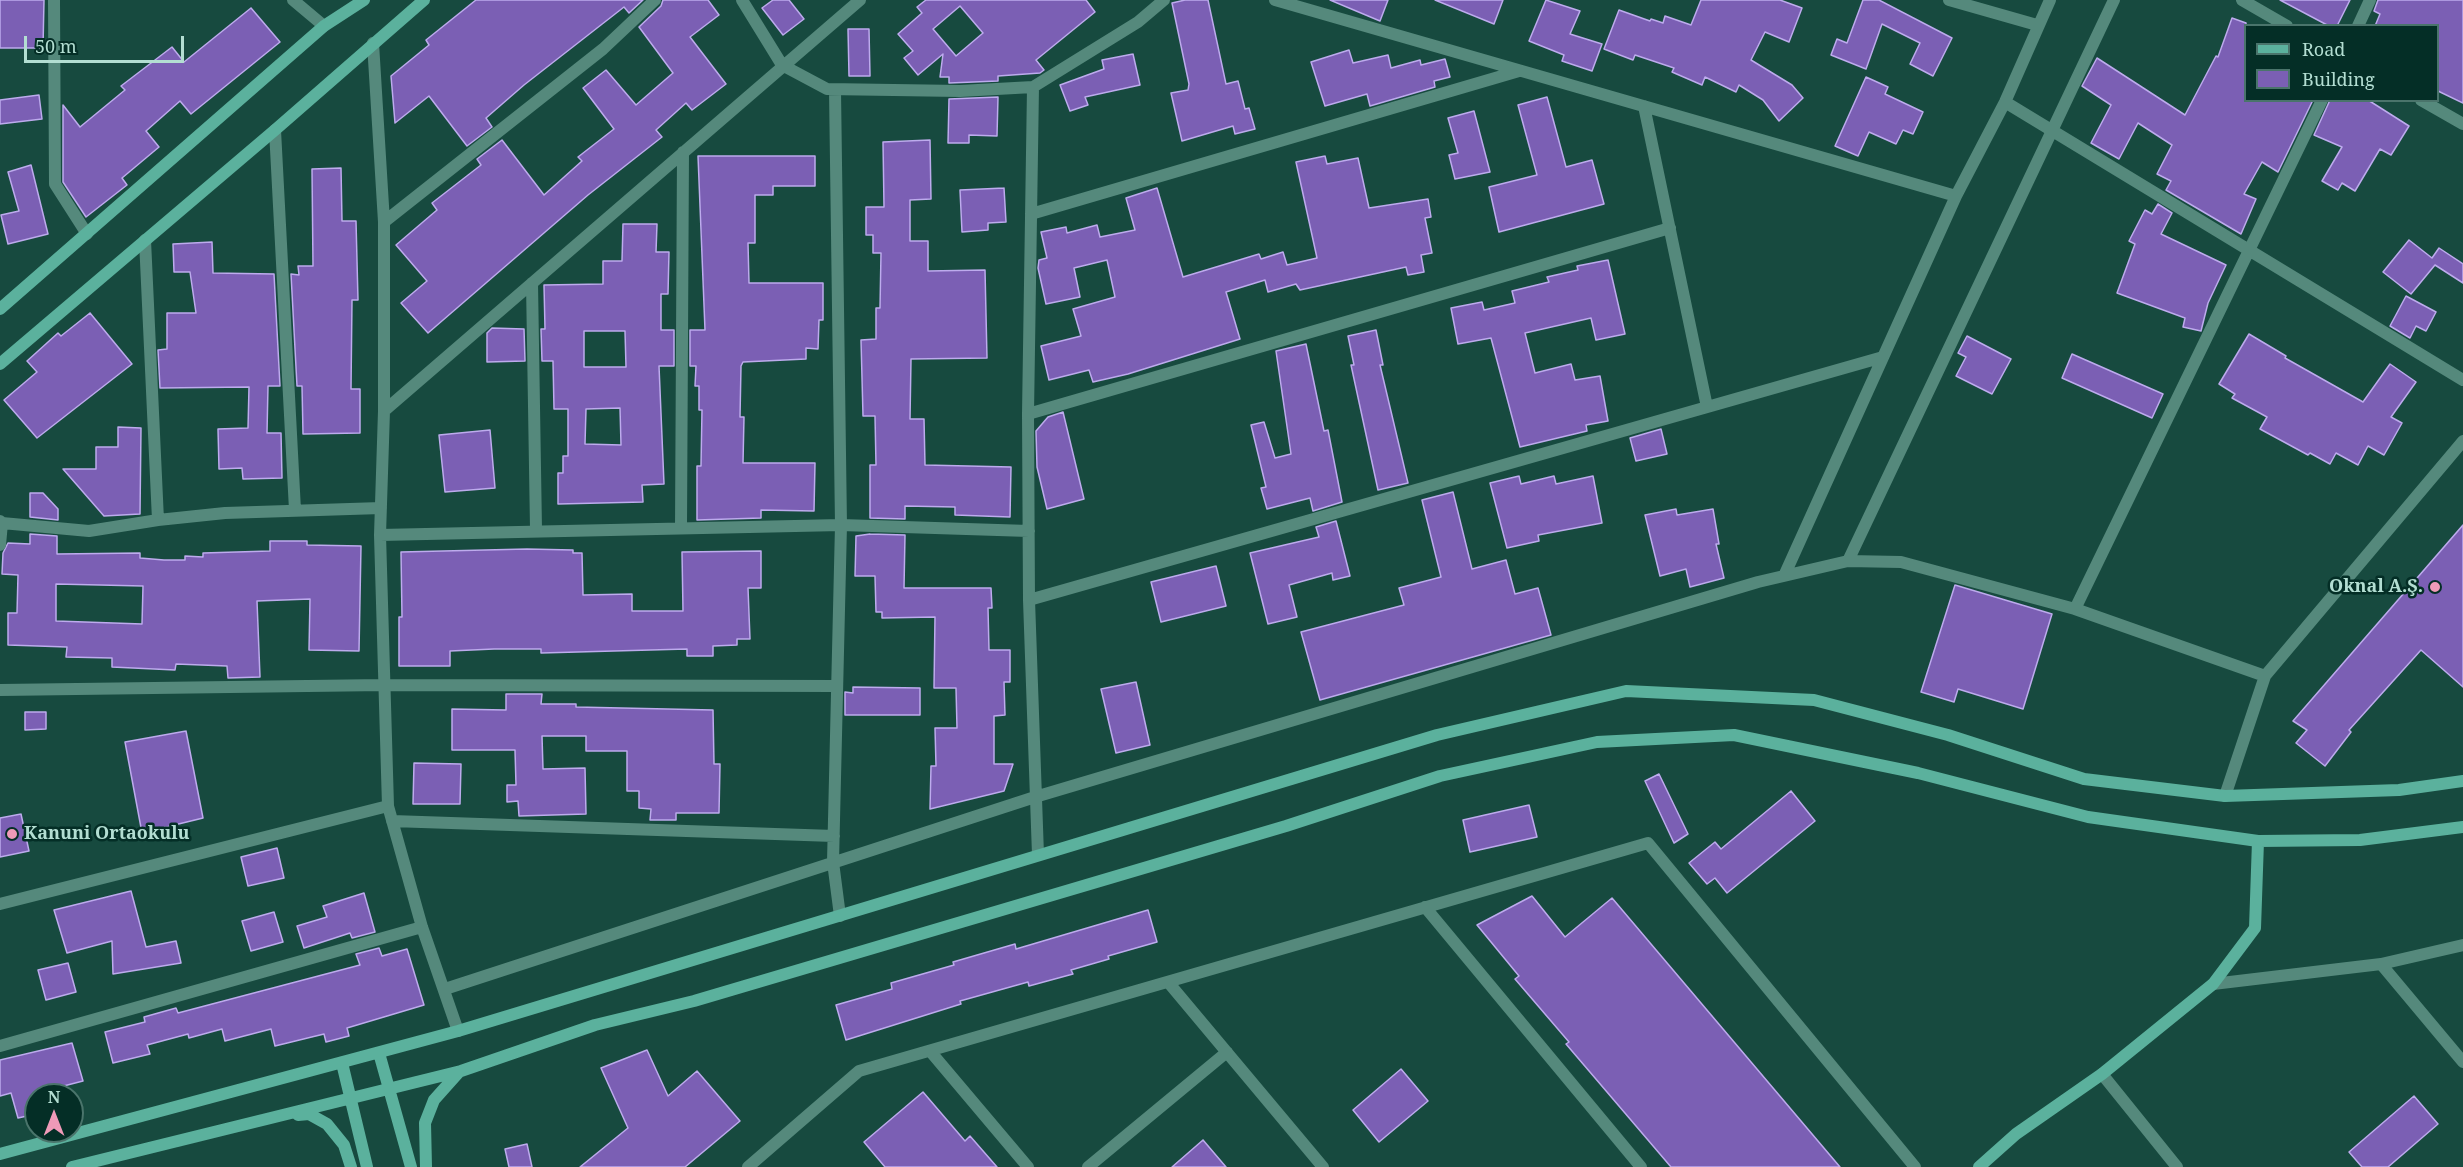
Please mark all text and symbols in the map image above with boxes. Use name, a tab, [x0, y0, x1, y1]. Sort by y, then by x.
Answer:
scale bar	[27, 24, 188, 62]
legend	[2244, 24, 2439, 102]
text: 50 m	[35, 34, 77, 58]
text: Road	[2302, 37, 2345, 61]
text: Building	[2302, 67, 2375, 91]
place label: Oknal A.Ş.	[2329, 576, 2423, 598]
marker: Oknal A.Ş.	[2428, 580, 2442, 594]
place label: Kanuni Ortaokulu	[24, 823, 190, 845]
marker: Kanuni Ortaokulu	[5, 827, 19, 841]
north arrow	[24, 1083, 84, 1143]
text: N	[48, 1086, 60, 1108]

